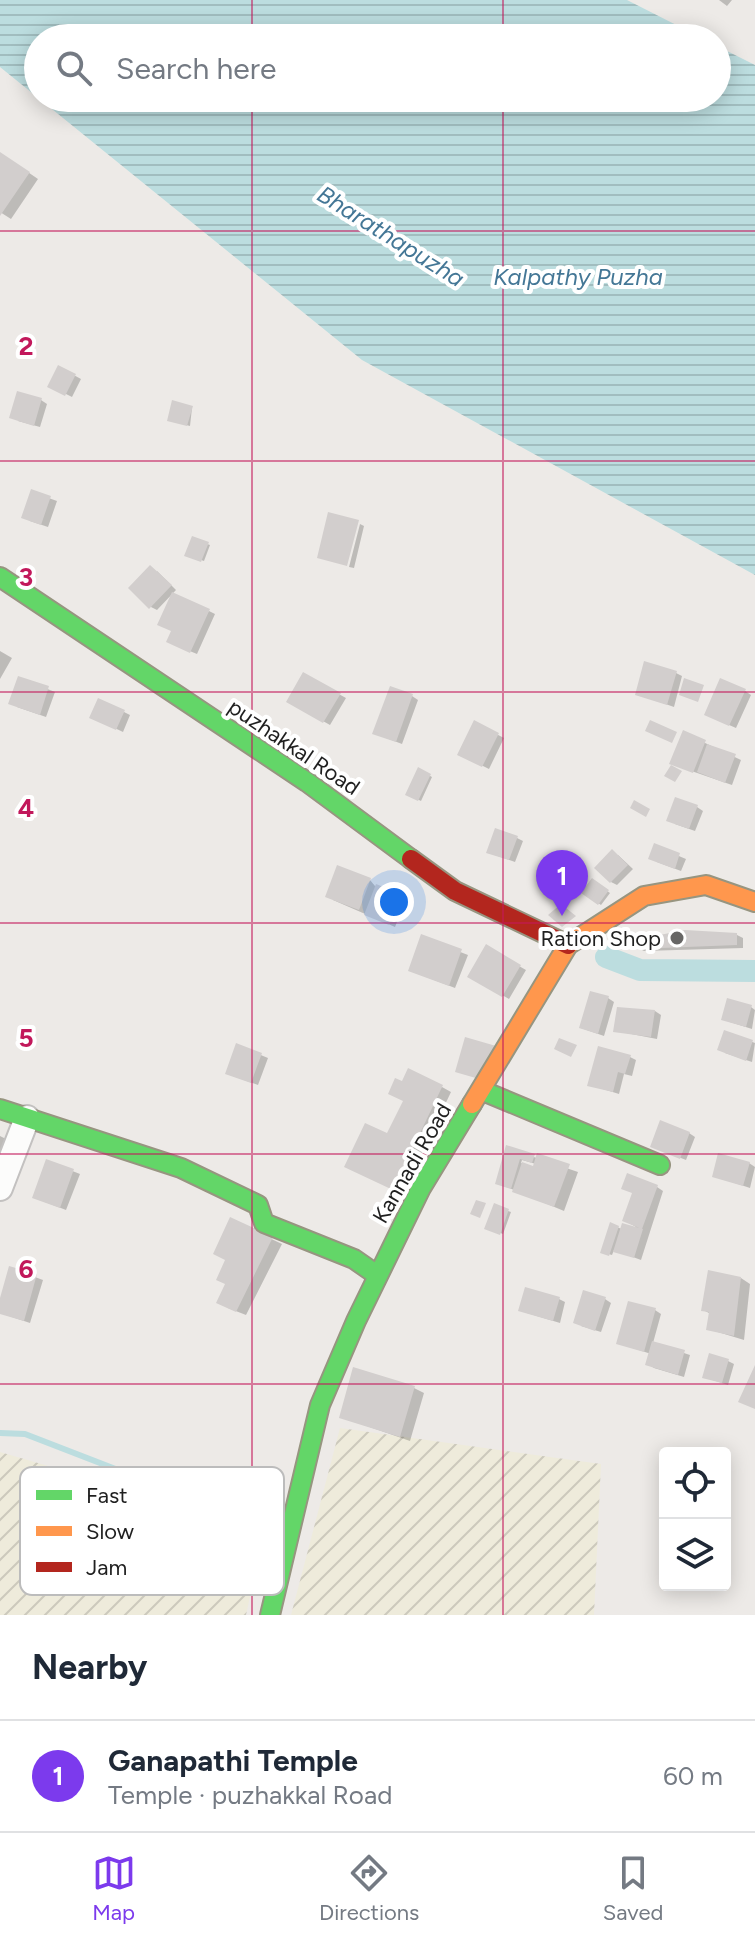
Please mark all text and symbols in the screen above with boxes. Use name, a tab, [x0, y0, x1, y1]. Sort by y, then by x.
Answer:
search box	[24, 24, 731, 112]
icon: search	[52, 46, 96, 90]
text: Search here	[116, 50, 276, 87]
water label: Bharathapuzha	[312, 179, 470, 293]
water label: Kalpathy Puzha	[493, 262, 663, 291]
text: 2	[18, 330, 34, 362]
text: 3	[19, 561, 33, 593]
street label: puzhakkal Road	[223, 693, 365, 801]
text: 4	[18, 792, 34, 824]
pin: 1	[536, 850, 588, 916]
your location	[374, 882, 414, 922]
place label: Ration Shop	[541, 925, 661, 952]
marker: Ration Shop	[668, 929, 686, 947]
text: 5	[18, 1022, 34, 1054]
street label: Kannadi Road	[367, 1098, 457, 1228]
text: 6	[18, 1253, 34, 1285]
map controls	[659, 1447, 731, 1591]
button: locate	[659, 1447, 731, 1519]
legend	[20, 1467, 284, 1595]
text: Fast	[86, 1482, 128, 1509]
text: Slow	[86, 1518, 135, 1545]
button: layers	[659, 1519, 731, 1591]
text: Jam	[86, 1554, 127, 1581]
text: Nearby	[32, 1647, 147, 1688]
text: Ganapathi Temple	[108, 1742, 358, 1779]
text: 1	[53, 1760, 63, 1792]
text: 60 m	[663, 1760, 723, 1792]
text: Temple · puzhakkal Road	[108, 1779, 392, 1811]
tab: Map	[92, 1851, 136, 1926]
tab: Directions	[319, 1851, 419, 1926]
tab: Saved	[603, 1851, 663, 1926]

